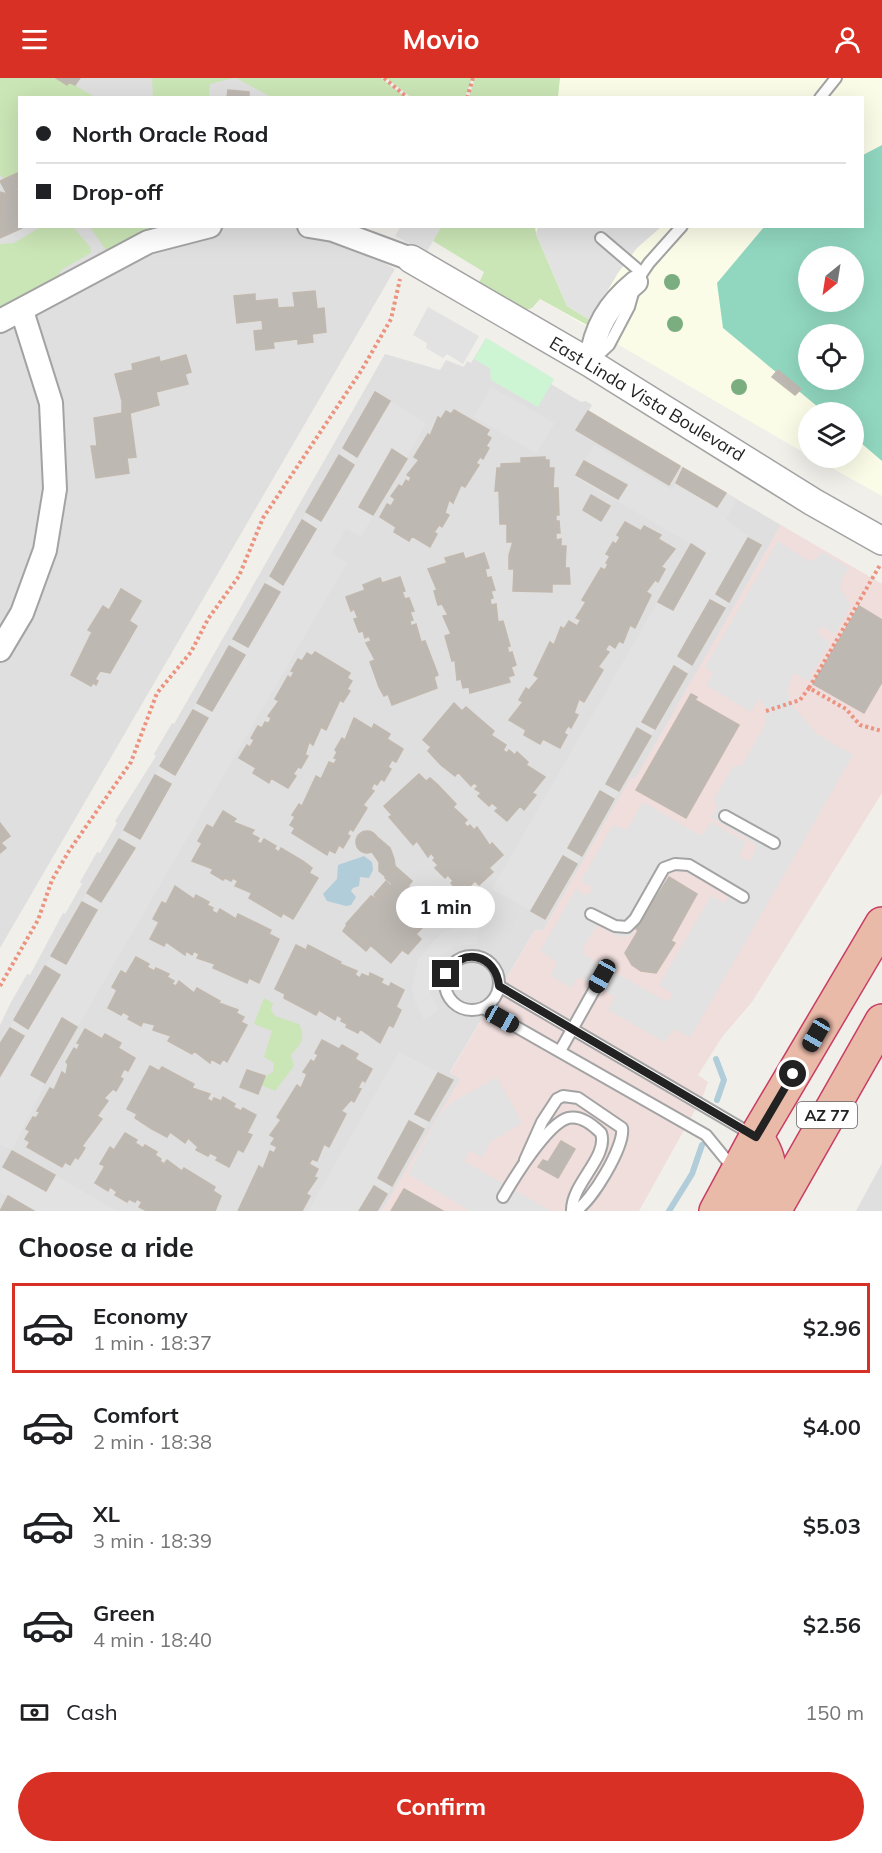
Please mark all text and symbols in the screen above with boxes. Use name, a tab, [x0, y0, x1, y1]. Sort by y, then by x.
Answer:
text: Movio	[403, 22, 479, 56]
icon: menu	[18, 23, 51, 56]
icon: person	[831, 23, 864, 56]
text: North Oracle Road	[72, 120, 268, 148]
text: Drop-off	[72, 178, 163, 206]
north arrow	[798, 246, 864, 312]
map controls	[798, 246, 864, 468]
button: locate	[798, 324, 864, 390]
street label: East Linda Vista Boulevard	[545, 331, 749, 466]
button: layers	[798, 402, 864, 468]
callout: 1 min	[396, 887, 496, 929]
text: 1 min	[419, 894, 472, 919]
car	[585, 956, 619, 996]
route end	[432, 960, 459, 987]
car	[482, 1002, 522, 1036]
car	[799, 1015, 833, 1055]
route start	[779, 1060, 806, 1087]
road number: AZ 77	[797, 1102, 857, 1128]
text: Choose a ride	[18, 1230, 194, 1264]
icon: car	[21, 1301, 75, 1355]
text: Economy	[93, 1302, 188, 1330]
text: $2.96	[803, 1314, 861, 1342]
text: 1 min · 18:37	[93, 1330, 212, 1355]
icon: car	[21, 1400, 75, 1454]
text: Comfort	[93, 1401, 179, 1429]
text: $4.00	[803, 1413, 861, 1441]
text: 2 min · 18:38	[93, 1429, 212, 1454]
icon: car	[21, 1499, 75, 1553]
text: XL	[93, 1500, 120, 1528]
text: $5.03	[803, 1512, 861, 1540]
text: 3 min · 18:39	[93, 1528, 212, 1553]
icon: car	[21, 1598, 75, 1652]
text: Green	[93, 1599, 155, 1627]
text: $2.56	[803, 1611, 861, 1639]
text: 4 min · 18:40	[93, 1627, 212, 1652]
icon: cash	[18, 1696, 51, 1729]
text: Cash	[66, 1698, 118, 1726]
text: 150 m	[805, 1700, 864, 1725]
button: Confirm	[18, 1772, 864, 1841]

